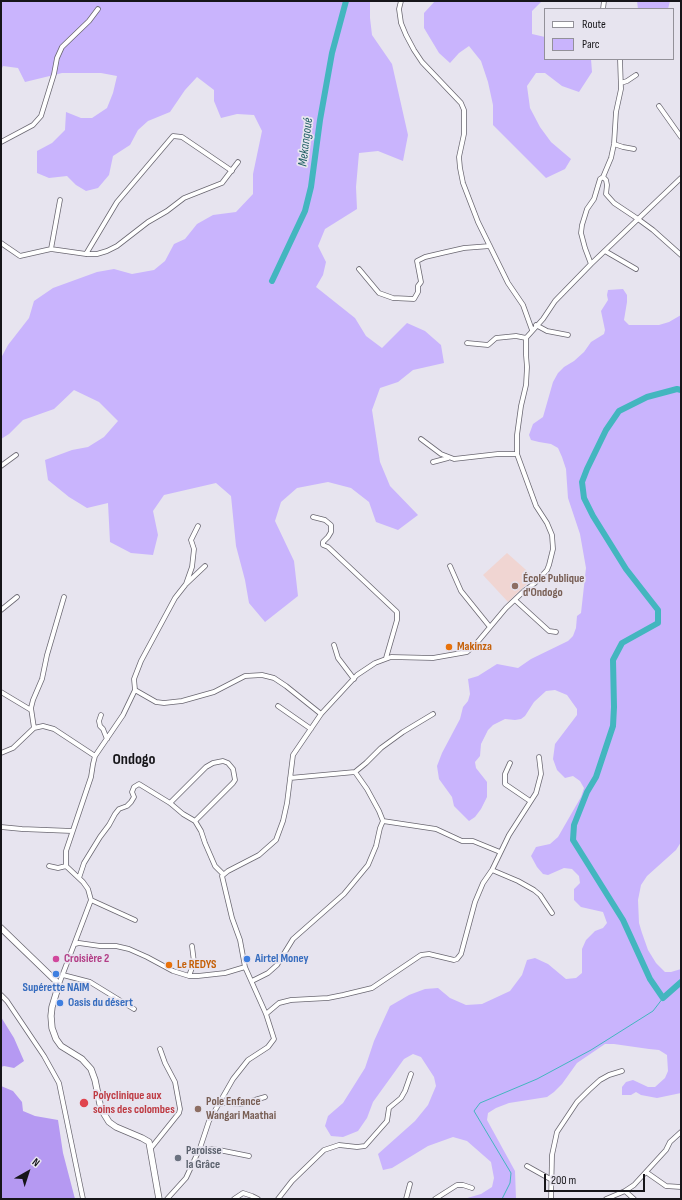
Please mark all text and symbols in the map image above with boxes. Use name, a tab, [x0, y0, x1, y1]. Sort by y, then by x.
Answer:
legend	[544, 8, 674, 60]
text: Route	[582, 17, 606, 32]
text: Parc	[582, 37, 600, 52]
water label: Mekangoué	[295, 117, 317, 167]
place label: École Publique d'Ondogo	[523, 572, 584, 600]
marker: École Publique d'Ondogo	[510, 581, 520, 591]
place label: Makinza	[457, 640, 492, 654]
marker: Makinza	[444, 642, 454, 652]
district label: Ondogo	[113, 750, 155, 770]
place label: Croisière 2	[64, 952, 109, 966]
place label: Airtel Money	[255, 952, 309, 966]
marker: Croisière 2	[51, 954, 61, 964]
marker: Airtel Money	[242, 954, 252, 964]
place label: Le REDYS	[177, 958, 216, 972]
marker: Le REDYS	[164, 960, 174, 970]
marker: Supérette NAIM	[51, 969, 61, 979]
place label: Supérette NAIM	[23, 981, 89, 995]
place label: Oasis du désert	[68, 996, 133, 1010]
marker: Oasis du désert	[55, 998, 65, 1008]
place label: Polyclinique aux soins des colombes	[93, 1089, 175, 1117]
place label: Pole Enfance Wangari Maathai	[206, 1095, 276, 1123]
marker: Polyclinique aux soins des colombes	[78, 1097, 90, 1109]
marker: Pole Enfance Wangari Maathai	[193, 1104, 203, 1114]
place label: Paroisse la Grâce	[186, 1144, 222, 1172]
north arrow	[8, 1152, 48, 1192]
marker: Paroisse la Grâce	[173, 1153, 183, 1163]
text: N	[29, 1155, 42, 1169]
scale bar	[546, 1166, 647, 1192]
text: 200 m	[551, 1173, 576, 1188]

